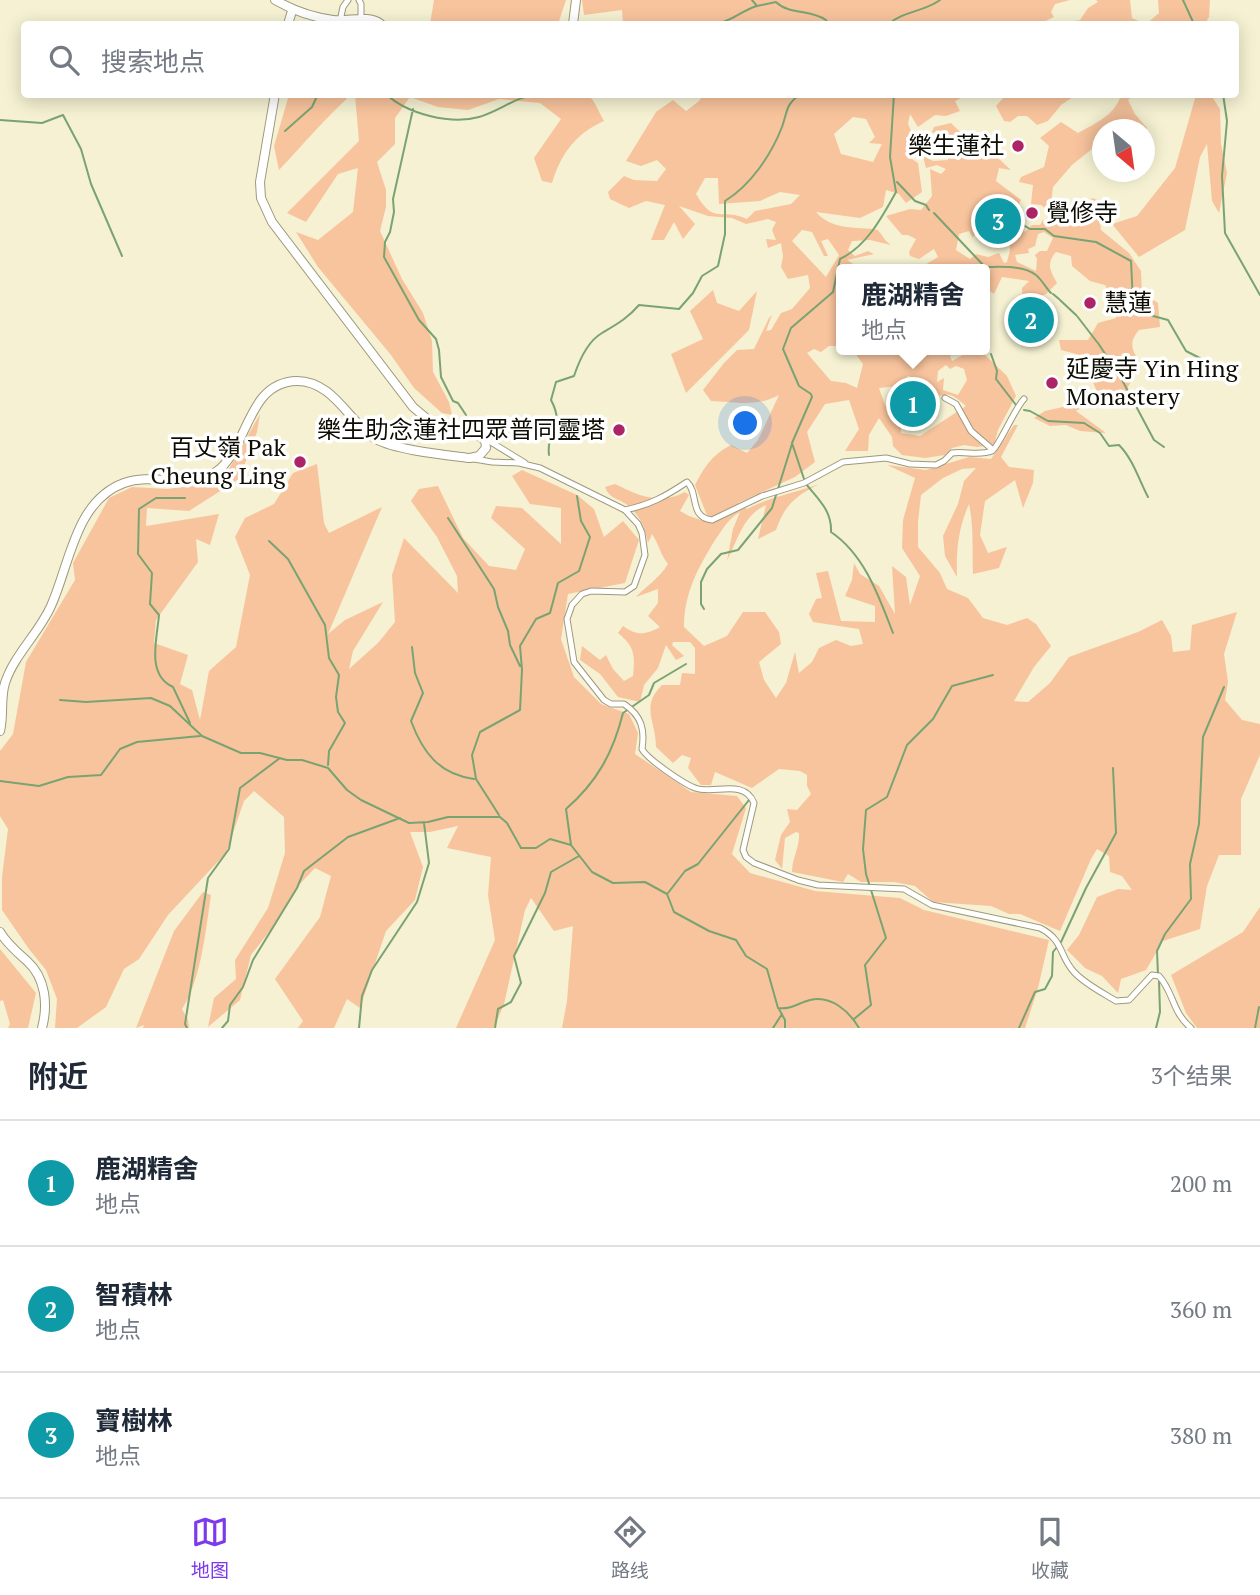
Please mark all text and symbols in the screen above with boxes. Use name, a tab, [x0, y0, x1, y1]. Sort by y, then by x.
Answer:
search box	[21, 21, 1239, 98]
icon: search	[45, 41, 83, 79]
text: 搜索地点	[101, 44, 205, 78]
north arrow	[1092, 119, 1155, 182]
place label: 樂生蓮社	[908, 129, 1004, 161]
marker: 樂生蓮社	[1010, 138, 1026, 154]
pin: 3	[975, 195, 1021, 247]
place label: 覺修寺	[1046, 196, 1118, 228]
marker: 覺修寺	[1024, 205, 1040, 221]
popup	[836, 264, 990, 355]
text: 鹿湖精舍	[861, 277, 965, 311]
place label: 慧蓮	[1104, 286, 1152, 318]
pin: 2	[1008, 294, 1054, 346]
marker: 慧蓮	[1082, 295, 1098, 311]
text: 地点	[861, 314, 907, 345]
place label: 延慶寺 Yin Hing Monastery	[1066, 352, 1239, 412]
marker: 延慶寺 Yin Hing Monastery	[1044, 375, 1060, 391]
pin: 1	[890, 378, 936, 430]
your location	[728, 406, 762, 440]
place label: 樂生助念蓮社四眾普同靈塔	[317, 413, 605, 445]
marker: 樂生助念蓮社四眾普同靈塔	[611, 422, 627, 438]
place label: 百丈嶺 Pak Cheung Ling	[151, 431, 287, 491]
marker: 百丈嶺 Pak Cheung Ling	[292, 454, 308, 470]
text: 附近	[28, 1056, 88, 1096]
text: 3个结果	[1151, 1060, 1232, 1091]
text: 鹿湖精舍	[95, 1151, 199, 1185]
text: 1	[45, 1168, 58, 1199]
text: 200 m	[1170, 1168, 1232, 1199]
text: 地点	[95, 1188, 141, 1219]
text: 智積林	[95, 1277, 173, 1311]
text: 2	[45, 1294, 58, 1325]
text: 360 m	[1170, 1294, 1232, 1325]
text: 地点	[95, 1314, 141, 1345]
text: 寶樹林	[95, 1403, 173, 1437]
text: 3	[45, 1420, 58, 1451]
text: 380 m	[1170, 1420, 1232, 1451]
text: 地点	[95, 1440, 141, 1471]
tab: 地图	[191, 1513, 229, 1582]
tab: 路线	[611, 1513, 649, 1582]
tab: 收藏	[1031, 1513, 1069, 1582]

